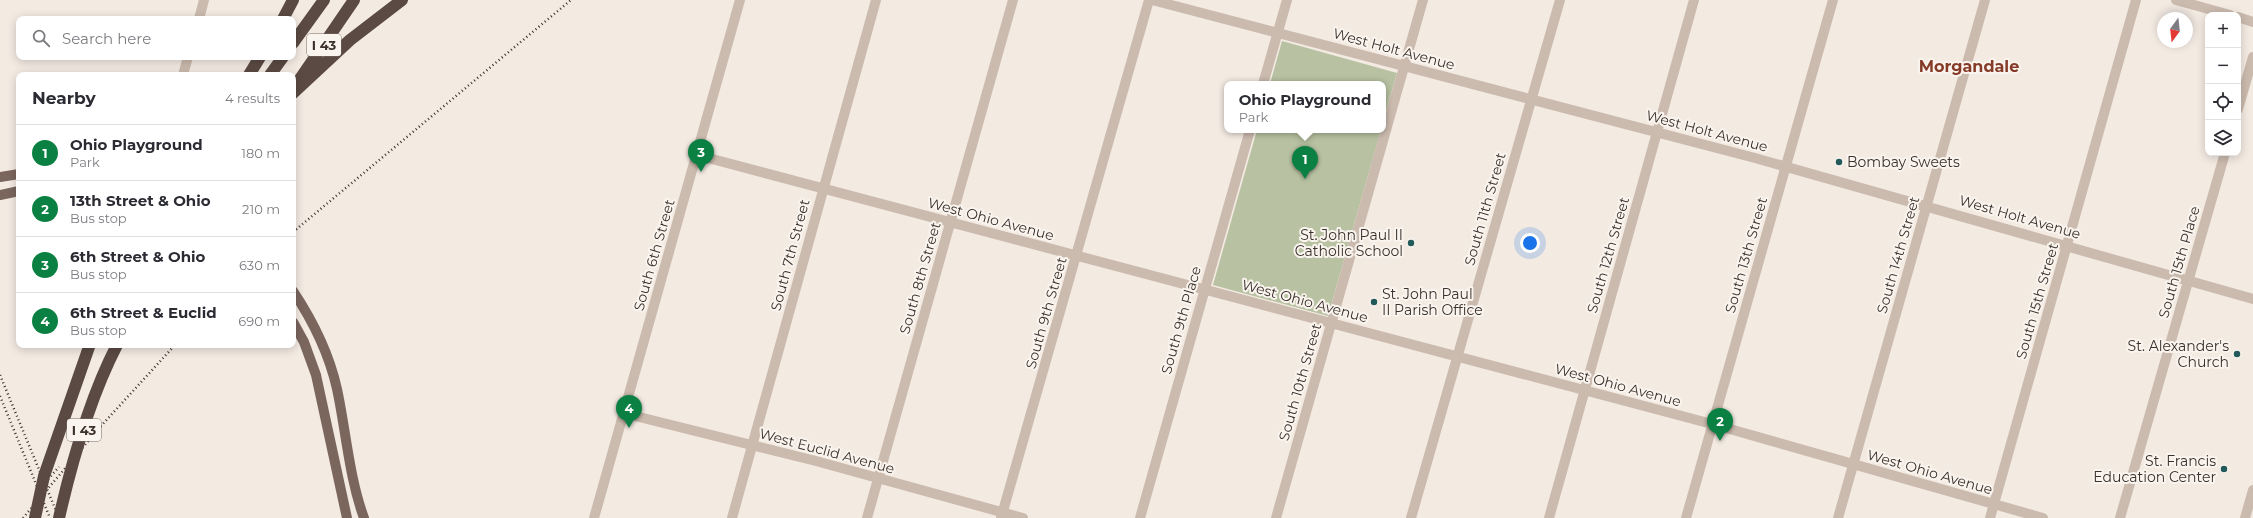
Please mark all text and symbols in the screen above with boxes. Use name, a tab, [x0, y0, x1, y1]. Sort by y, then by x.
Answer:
north arrow	[2157, 12, 2193, 48]
map controls	[2205, 12, 2241, 156]
button: +	[2205, 12, 2241, 48]
search box	[16, 16, 296, 60]
street label: West Holt Avenue	[1331, 24, 1457, 74]
icon: search	[30, 27, 52, 49]
text: Search here	[62, 29, 151, 48]
road number: I 43	[307, 34, 341, 56]
button: −	[2205, 48, 2241, 84]
district label: Morgandale	[1919, 57, 2019, 76]
popup	[1224, 81, 1386, 133]
button: locate	[2205, 84, 2241, 120]
text: Nearby	[32, 88, 96, 108]
text: 4 results	[225, 90, 280, 106]
text: Ohio Playground	[1239, 90, 1371, 109]
street label: West Holt Avenue	[1644, 106, 1770, 156]
text: Park	[1239, 109, 1268, 125]
button: layers	[2205, 120, 2241, 156]
text: Ohio Playground	[70, 135, 203, 154]
pin: 3	[688, 139, 714, 172]
text: 1	[42, 145, 48, 161]
text: 180 m	[241, 145, 280, 161]
pin: 1	[1292, 146, 1318, 179]
street label: South 11th Street	[1460, 150, 1510, 268]
place label: Bombay Sweets	[1847, 153, 1960, 171]
text: Park	[70, 154, 100, 170]
marker: Bombay Sweets	[1834, 157, 1844, 167]
text: 13th Street & Ohio	[70, 191, 211, 210]
street label: West Holt Avenue	[1957, 191, 2083, 243]
street label: West Ohio Avenue	[926, 194, 1056, 244]
street label: South 14th Street	[1873, 194, 1923, 316]
street label: South 12th Street	[1583, 195, 1633, 315]
street label: South 13th Street	[1721, 195, 1771, 315]
street label: South 6th Street	[629, 197, 679, 313]
street label: South 7th Street	[766, 197, 814, 313]
text: 2	[41, 201, 49, 217]
text: 210 m	[242, 201, 280, 217]
street label: South 15th Place	[2154, 204, 2204, 320]
text: Bus stop	[70, 210, 127, 226]
street label: South 8th Street	[895, 220, 945, 336]
place label: St. John Paul II Catholic School	[1295, 226, 1403, 260]
your location	[1520, 233, 1540, 253]
marker: St. John Paul II Catholic School	[1406, 238, 1416, 248]
street label: South 15th Street	[2012, 241, 2062, 361]
text: 6th Street & Ohio	[70, 247, 205, 266]
street label: South 9th Street	[1021, 255, 1071, 371]
text: 3	[41, 257, 49, 273]
text: 630 m	[239, 257, 280, 273]
street label: South 9th Place	[1157, 264, 1205, 376]
text: Bus stop	[70, 266, 127, 282]
street label: West Ohio Avenue	[1240, 276, 1370, 326]
place label: St. John Paul II Parish Office	[1382, 285, 1483, 319]
marker: St. John Paul II Parish Office	[1369, 297, 1379, 307]
text: 6th Street & Euclid	[70, 303, 217, 322]
text: 4	[41, 313, 49, 329]
text: 690 m	[238, 313, 280, 329]
street label: South 10th Street	[1275, 321, 1325, 443]
text: Bus stop	[70, 322, 127, 338]
place label: St. Alexander's Church	[2128, 337, 2229, 371]
marker: St. Alexander's Church	[2232, 349, 2242, 359]
street label: West Ohio Avenue	[1553, 360, 1683, 410]
pin: 4	[616, 395, 642, 428]
pin: 2	[1707, 408, 1733, 441]
road number: I 43	[67, 419, 101, 441]
street label: West Euclid Avenue	[757, 424, 897, 478]
street label: West Ohio Avenue	[1865, 445, 1995, 499]
place label: St. Francis Education Center	[2093, 452, 2216, 486]
marker: St. Francis Education Center	[2219, 464, 2229, 474]

